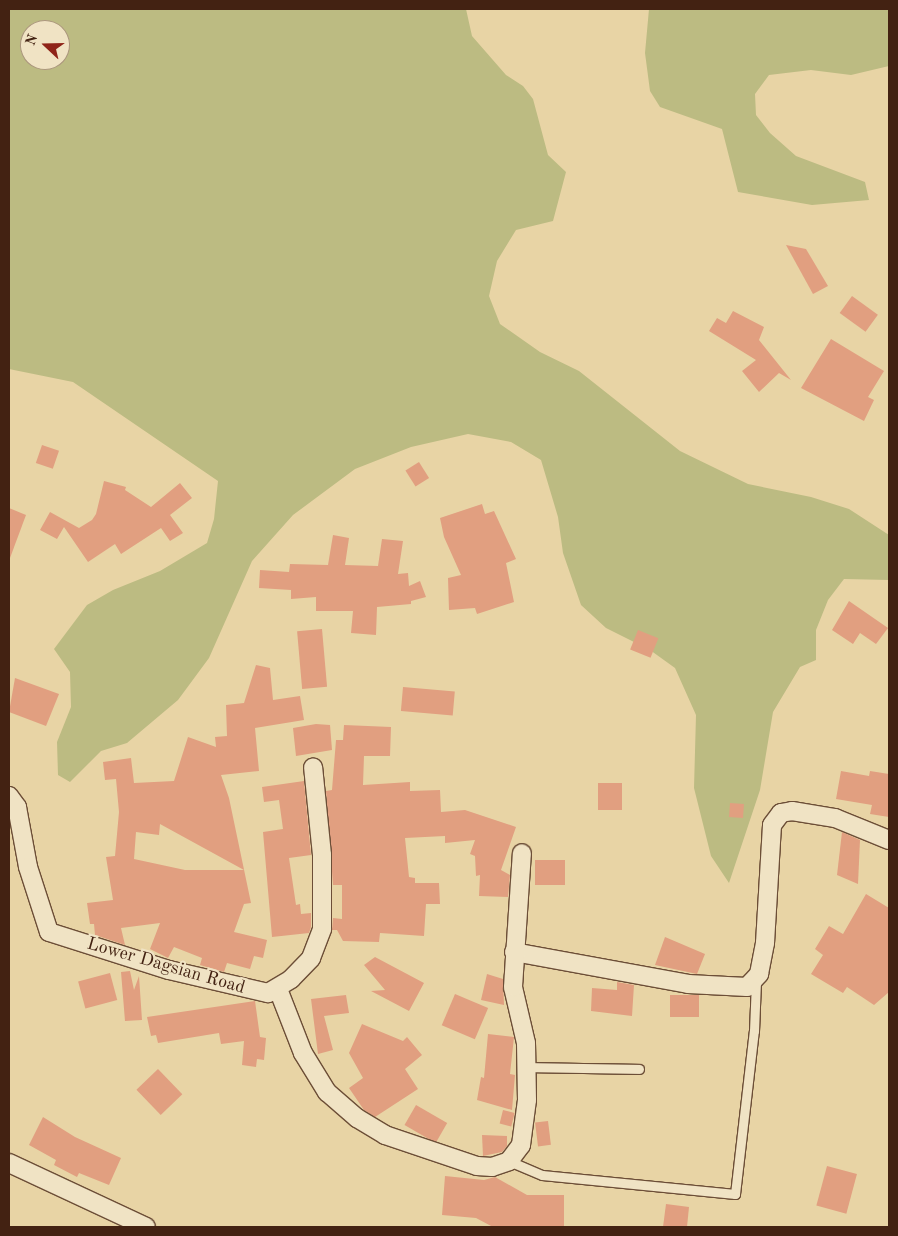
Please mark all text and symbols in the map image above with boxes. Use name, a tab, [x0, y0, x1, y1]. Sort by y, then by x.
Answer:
north arrow	[20, 20, 70, 70]
text: N	[23, 32, 40, 47]
street label: Lower Dagsian Road	[84, 933, 248, 999]

